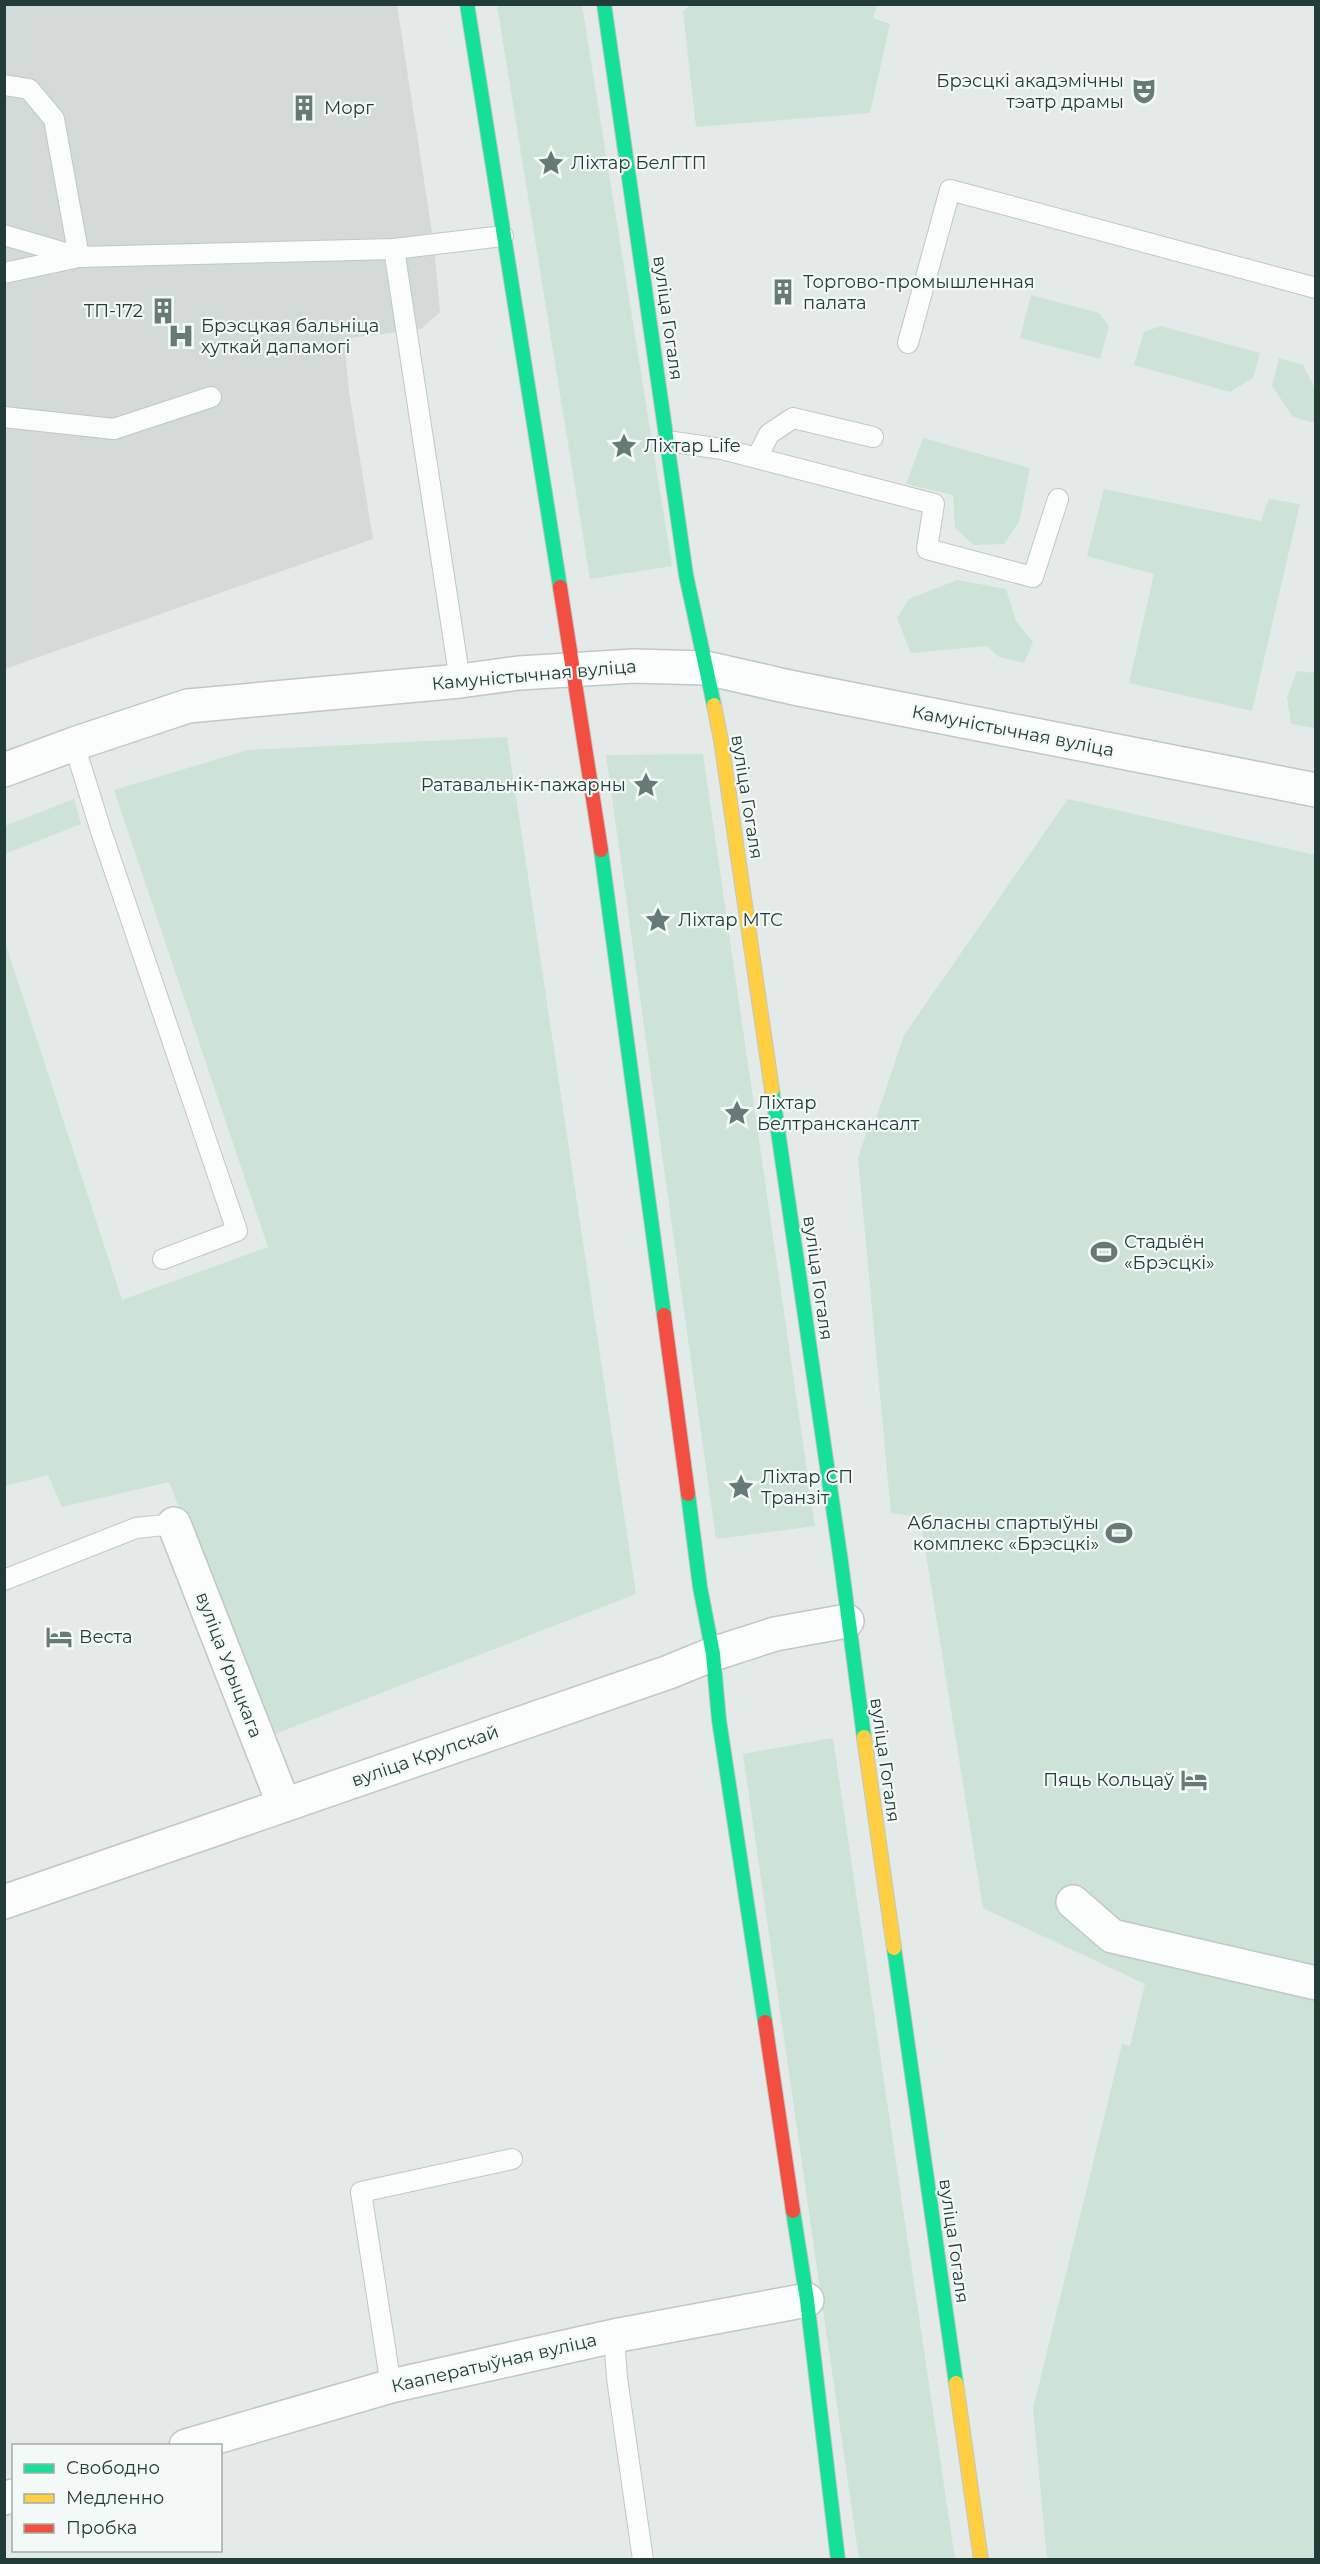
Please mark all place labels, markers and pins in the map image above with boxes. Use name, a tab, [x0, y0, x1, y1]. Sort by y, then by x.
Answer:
place label: Брэсцкі акадэмічны тэатр драмы	[936, 70, 1124, 113]
theatre icon: Брэсцкі акадэмічны тэатр драмы	[1129, 76, 1159, 106]
building icon: Морг	[289, 93, 319, 123]
place label: Морг	[324, 97, 374, 119]
place icon: Ліхтар БелГТП	[536, 148, 566, 178]
place label: Ліхтар БелГТП	[571, 152, 707, 174]
place label: Торгово-промышленная палата	[803, 271, 1035, 314]
building icon: Торгово-промышленная палата	[768, 277, 798, 307]
building icon: ТП-172	[148, 296, 178, 326]
place label: ТП-172	[84, 300, 143, 322]
place label: Брэсцкая бальніца хуткай дапамогі	[201, 315, 379, 358]
hospital icon: Брэсцкая бальніца хуткай дапамогі	[166, 321, 196, 351]
place icon: Ліхтар Life	[609, 431, 639, 461]
place label: Ліхтар Life	[644, 435, 741, 457]
place icon: Ратавальнік-пажарны	[631, 770, 661, 800]
place label: Ратавальнік-пажарны	[421, 774, 626, 796]
place icon: Ліхтар МТС	[643, 905, 673, 935]
place label: Ліхтар МТС	[678, 909, 783, 931]
place label: Ліхтар Белтранскансалт	[757, 1092, 920, 1135]
place icon: Ліхтар Белтранскансалт	[722, 1098, 752, 1128]
place label: Стадыён «Брэсцкі»	[1124, 1231, 1215, 1274]
sports icon: Стадыён «Брэсцкі»	[1089, 1237, 1119, 1267]
place label: Ліхтар СП Транзіт	[761, 1466, 853, 1509]
place icon: Ліхтар СП Транзіт	[726, 1472, 756, 1502]
place label: Абласны спартыўны комплекс «Брэсцкі»	[907, 1512, 1099, 1555]
sports icon: Абласны спартыўны комплекс «Брэсцкі»	[1104, 1518, 1134, 1548]
hotel icon: Веста	[44, 1622, 74, 1652]
place label: Веста	[79, 1626, 133, 1648]
hotel icon: Пяць Кольцаў	[1179, 1765, 1209, 1795]
place label: Пяць Кольцаў	[1043, 1769, 1174, 1791]

